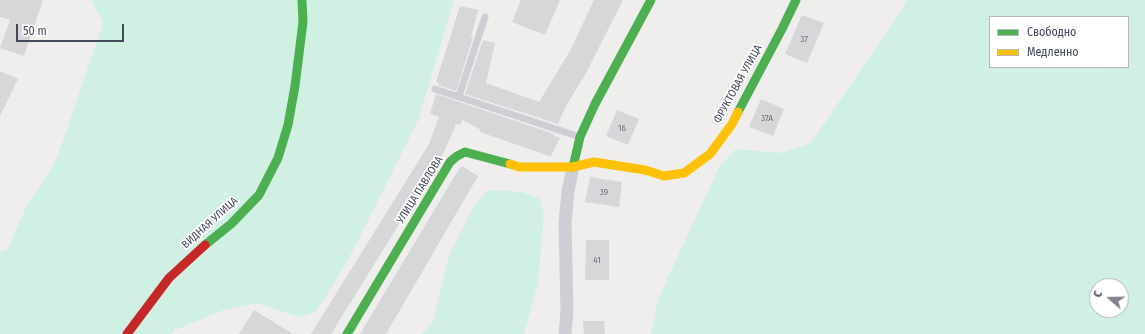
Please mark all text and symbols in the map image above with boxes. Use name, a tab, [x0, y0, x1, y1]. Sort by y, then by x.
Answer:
scale bar	[18, 16, 126, 42]
legend	[989, 16, 1129, 68]
text: 50 m	[23, 24, 47, 38]
text: Свободно	[1027, 25, 1076, 39]
house number: 37	[800, 34, 808, 44]
street label: ФРУКТОВАЯ УЛИЦА	[711, 43, 765, 125]
text: Медленно	[1027, 45, 1079, 59]
house number: 37А	[761, 113, 773, 123]
house number: 16	[618, 123, 626, 133]
street label: УЛИЦА ПАВЛОВА	[394, 154, 446, 226]
house number: 39	[600, 187, 608, 197]
street label: ВИДНАЯ УЛИЦА	[179, 194, 241, 252]
house number: 41	[593, 255, 601, 265]
north arrow	[1089, 278, 1129, 318]
text: С	[1091, 289, 1105, 299]

